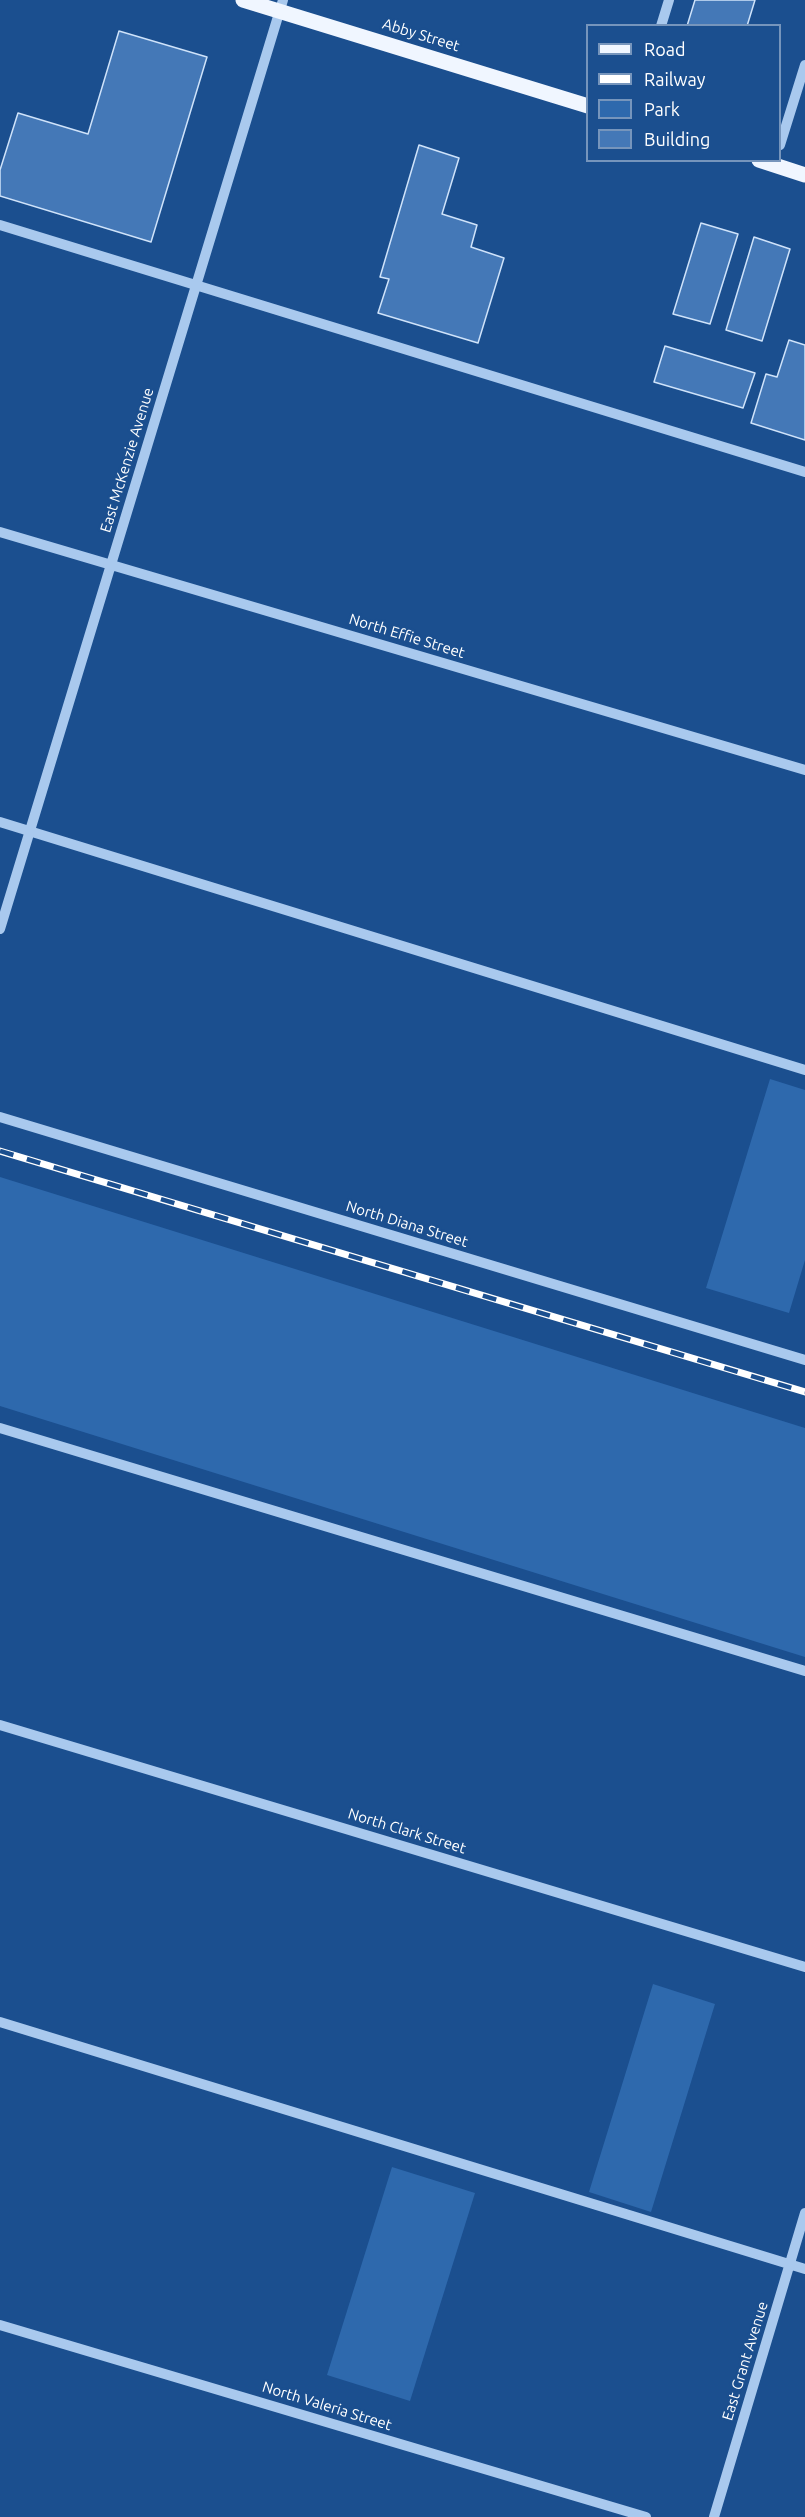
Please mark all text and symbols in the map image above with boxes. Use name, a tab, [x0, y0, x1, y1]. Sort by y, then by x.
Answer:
street label: Abby Street	[380, 15, 462, 55]
legend	[586, 24, 781, 162]
text: Road	[644, 39, 686, 59]
text: Railway	[644, 69, 705, 89]
text: Park	[644, 99, 680, 119]
text: Building	[644, 129, 710, 149]
street label: East McKenzie Avenue	[96, 385, 158, 535]
street label: North Effie Street	[347, 610, 467, 662]
street label: North Diana Street	[344, 1197, 470, 1251]
street label: North Clark Street	[346, 1804, 468, 1858]
street label: East Grant Avenue	[718, 2299, 772, 2423]
street label: North Valeria Street	[260, 2378, 394, 2434]

